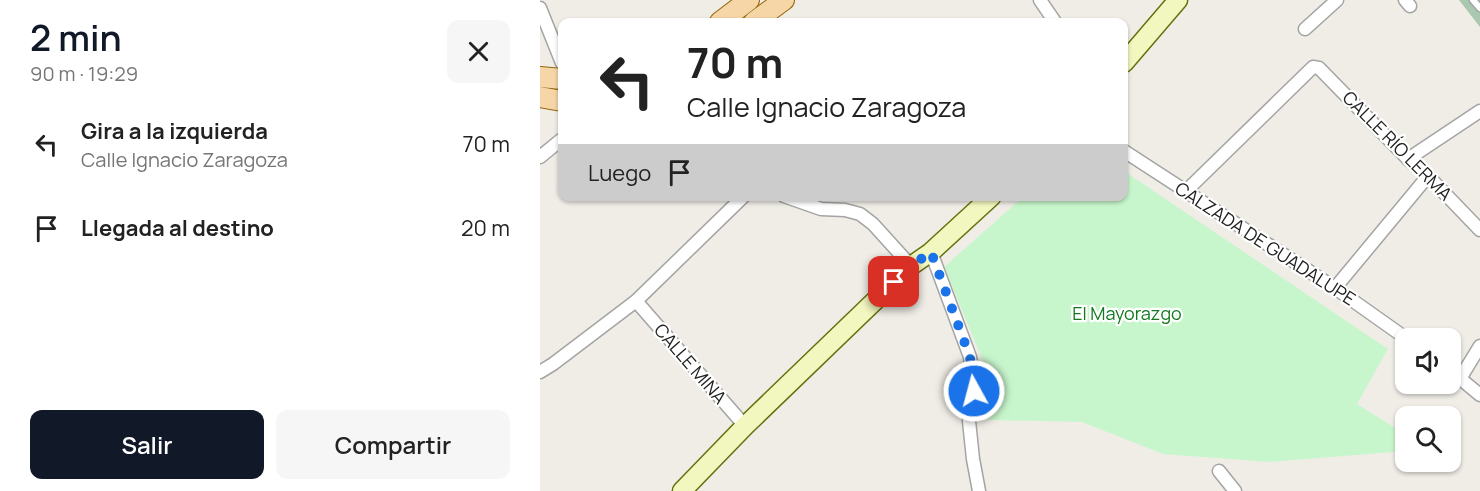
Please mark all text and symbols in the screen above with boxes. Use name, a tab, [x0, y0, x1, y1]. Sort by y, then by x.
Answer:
text: 2 min	[30, 13, 122, 62]
button: close	[447, 20, 510, 83]
text: 70 m	[687, 33, 783, 91]
icon: left	[588, 42, 666, 120]
text: 90 m · 19:29	[30, 60, 138, 87]
street label: CALLE RÍO LERMA	[1338, 85, 1458, 206]
text: Calle Ignacio Zaragoza	[687, 88, 966, 125]
text: Gira a la izquierda	[81, 116, 268, 146]
icon: left	[30, 128, 63, 161]
text: 70 m	[462, 129, 510, 159]
text: Calle Ignacio Zaragoza	[81, 146, 288, 173]
icon: arrive	[663, 156, 696, 189]
text: Luego	[588, 158, 651, 188]
street label: CALZADA DE GUADALUPE	[1171, 176, 1360, 311]
icon: arrive	[30, 212, 63, 245]
text: Llegada al destino	[81, 213, 274, 243]
text: 20 m	[461, 213, 510, 243]
pin	[868, 256, 919, 307]
icon: arrive	[877, 265, 910, 298]
park label: El Mayorazgo	[1072, 301, 1182, 325]
street label: CALLE MINA	[649, 318, 733, 409]
map controls	[1395, 328, 1461, 472]
button: sound	[1395, 328, 1461, 394]
position arrow	[942, 359, 1006, 423]
button: search	[1395, 406, 1461, 472]
button: Salir	[30, 410, 264, 479]
button: Compartir	[276, 410, 510, 479]

